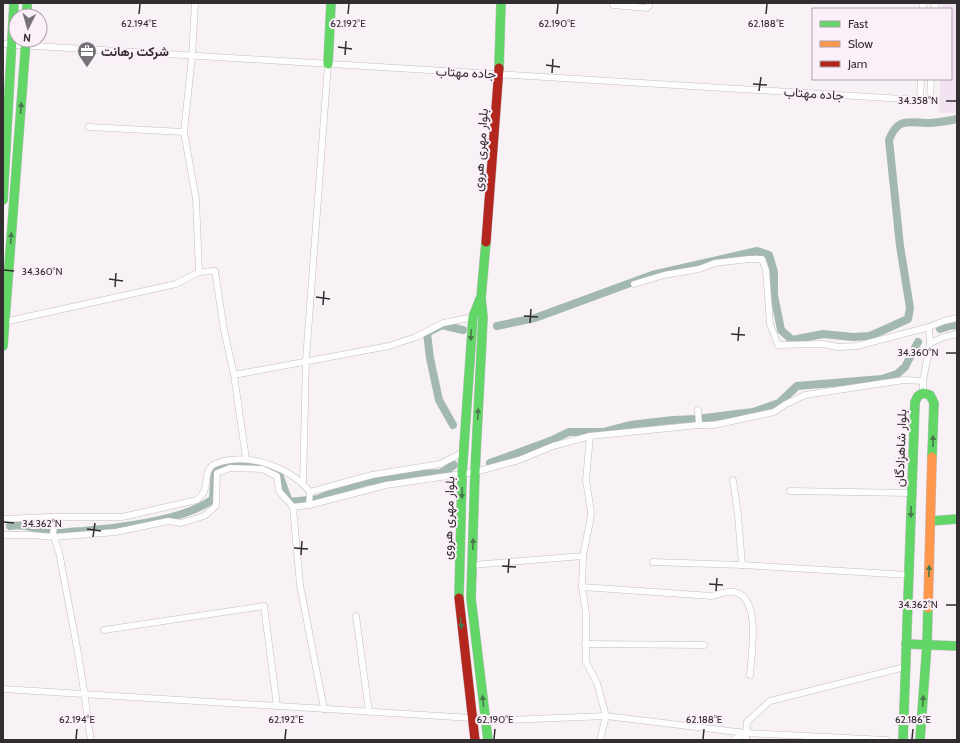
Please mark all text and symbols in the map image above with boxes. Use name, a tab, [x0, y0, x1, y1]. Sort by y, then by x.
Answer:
north arrow	[8, 8, 48, 48]
legend	[812, 8, 952, 80]
text: Fast	[848, 16, 868, 31]
text: 62.194°E	[121, 17, 157, 30]
text: 62.192°E	[330, 17, 366, 30]
text: 62.190°E	[538, 17, 576, 30]
text: 62.188°E	[748, 17, 785, 30]
text: N	[23, 31, 32, 45]
text: Slow	[848, 36, 873, 51]
office icon: شرکت رهانت	[76, 40, 98, 68]
place label: شرکت رهانت	[101, 43, 169, 60]
text: Jam	[847, 56, 867, 71]
street label: جاده مهتاب	[435, 62, 497, 83]
street label: جاده مهتاب	[783, 83, 845, 104]
text: 34.358°N	[898, 94, 938, 107]
one-way arrow	[17, 102, 24, 114]
street label: بلوار مهری هروی	[469, 108, 492, 192]
one-way arrow	[7, 232, 14, 244]
text: 34.360°N	[21, 265, 63, 278]
one-way arrow	[468, 329, 475, 341]
text: 34.360°N	[897, 346, 939, 359]
one-way arrow	[475, 407, 481, 420]
street label: بلوار شاهزادگان	[891, 409, 910, 487]
one-way arrow	[930, 434, 936, 447]
street label: بلوار مهری هروی	[439, 476, 458, 560]
one-way arrow	[458, 487, 465, 499]
one-way arrow	[907, 506, 914, 518]
text: 34.362°N	[22, 517, 62, 530]
one-way arrow	[469, 538, 476, 550]
one-way arrow	[926, 564, 932, 577]
text: 34.362°N	[898, 598, 938, 611]
one-way arrow	[458, 617, 464, 629]
one-way arrow	[479, 695, 486, 707]
one-way arrow	[919, 695, 926, 707]
text: 62.194°E	[59, 713, 95, 726]
text: 62.192°E	[268, 713, 304, 726]
text: 62.190°E	[476, 713, 514, 726]
text: 62.188°E	[686, 713, 723, 726]
text: 62.186°E	[895, 713, 932, 726]

